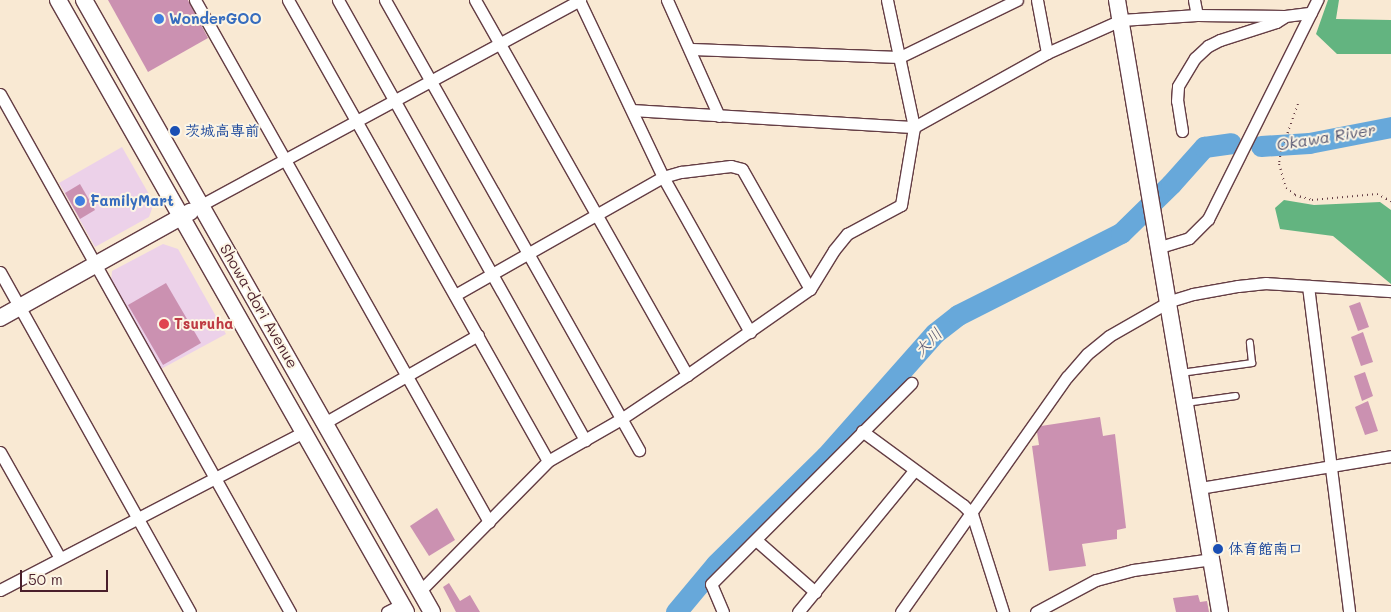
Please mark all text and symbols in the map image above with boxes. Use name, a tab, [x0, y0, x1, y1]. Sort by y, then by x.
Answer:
place label: WonderGOO	[169, 10, 262, 28]
marker: WonderGOO	[153, 13, 165, 25]
water label: Okawa River	[1275, 120, 1377, 154]
place label: 茨城高専前	[185, 122, 260, 140]
marker: 茨城高専前	[169, 125, 181, 137]
place label: FamilyMart	[90, 192, 174, 210]
marker: FamilyMart	[74, 195, 86, 207]
street label: Showa-dori Avenue	[216, 241, 302, 371]
place label: Tsuruha	[174, 315, 233, 333]
marker: Tsuruha	[158, 318, 170, 330]
water label: 大川	[910, 324, 946, 360]
place label: 体育館南口	[1228, 540, 1303, 558]
marker: 体育館南口	[1212, 543, 1224, 555]
scale bar	[22, 560, 110, 592]
text: 50 m	[28, 569, 63, 589]

